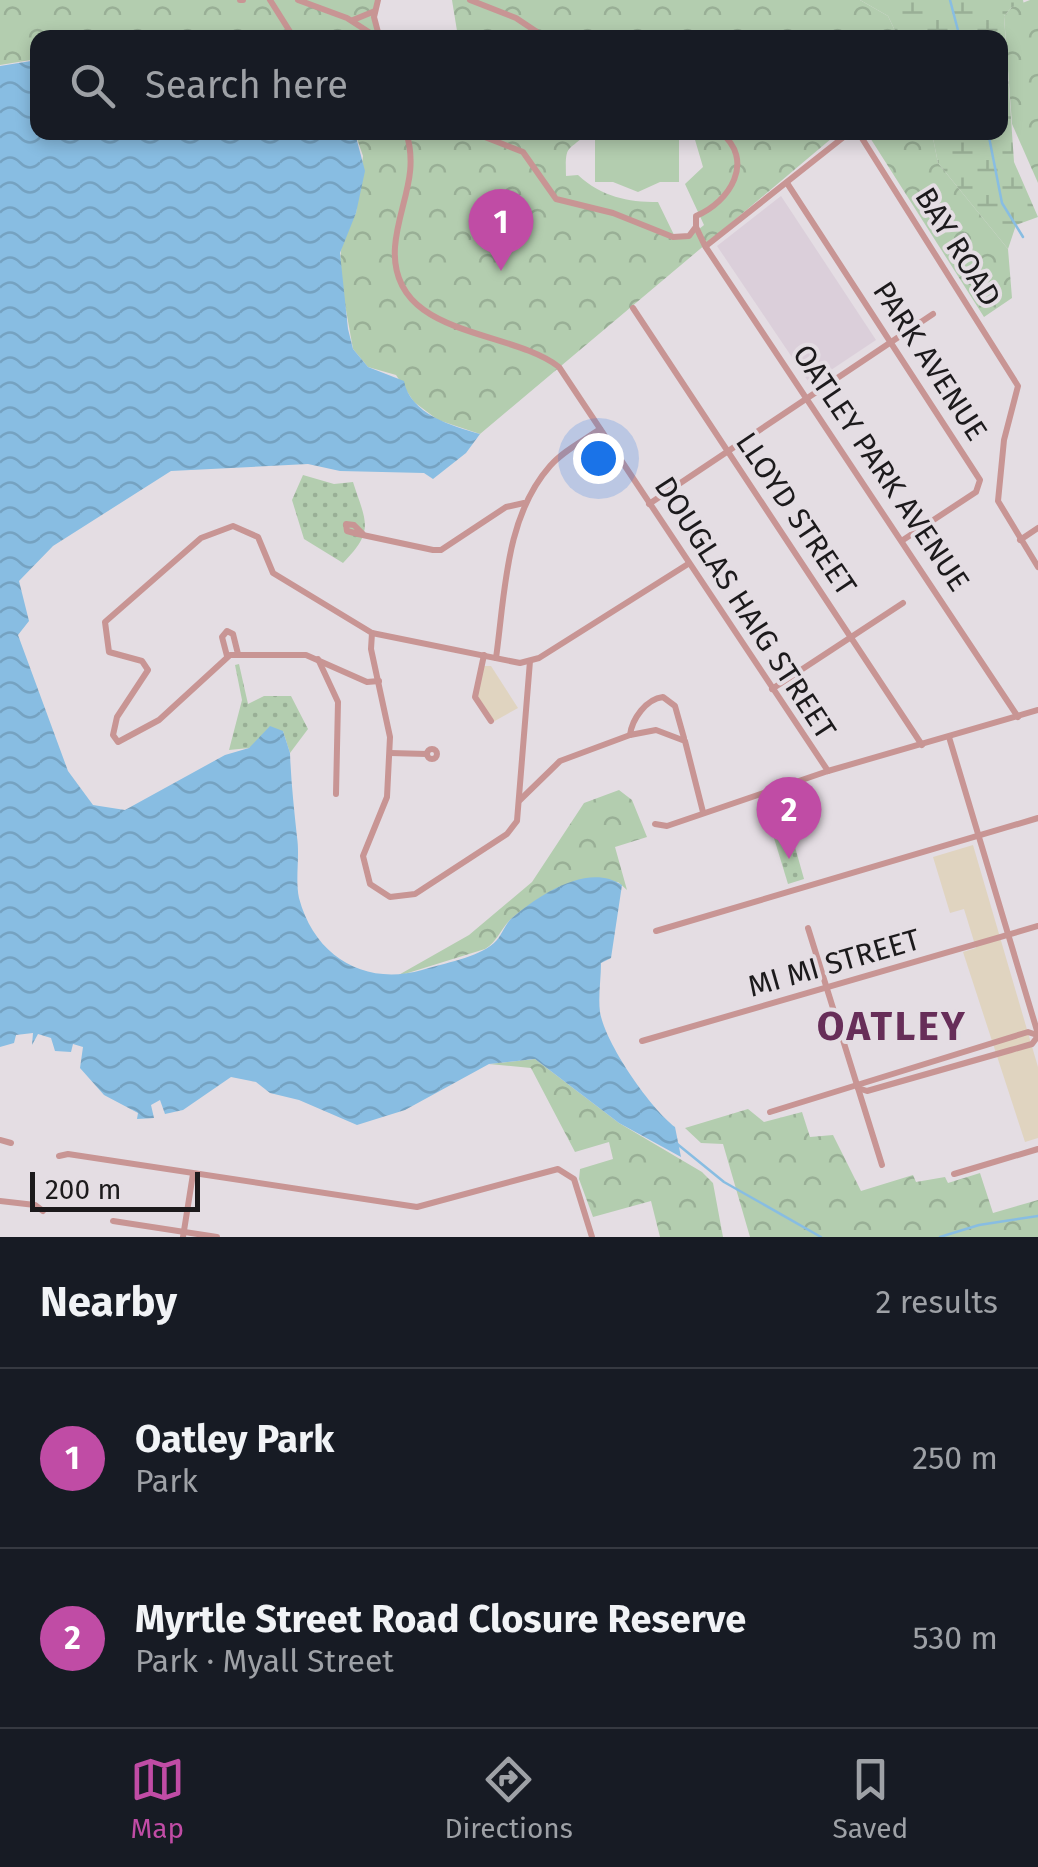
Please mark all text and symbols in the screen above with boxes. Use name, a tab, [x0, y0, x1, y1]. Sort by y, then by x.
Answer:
search box	[30, 30, 1008, 140]
icon: search	[65, 58, 120, 113]
text: Search here	[145, 62, 348, 108]
street label: BAY ROAD	[907, 181, 1009, 313]
pin: 1	[468, 188, 534, 271]
street label: PARK AVENUE	[865, 275, 995, 447]
street label: OATLEY PARK AVENUE	[785, 338, 977, 598]
street label: LLOYD STREET	[728, 426, 864, 603]
your location	[573, 433, 624, 484]
street label: DOUGLAS HAIG STREET	[647, 470, 844, 746]
pin: 2	[756, 776, 822, 859]
street label: MI MI STREET	[744, 921, 925, 1005]
district label: OATLEY	[817, 1003, 967, 1051]
scale bar	[30, 1167, 200, 1212]
text: 200 m	[45, 1173, 122, 1206]
text: Nearby	[40, 1277, 177, 1327]
text: 2 results	[875, 1283, 998, 1321]
text: Oatley Park	[135, 1416, 334, 1462]
text: 1	[65, 1439, 80, 1477]
text: 250 m	[912, 1439, 998, 1477]
text: Park	[135, 1462, 198, 1500]
text: Myrtle Street Road Closure Reserve	[135, 1596, 746, 1642]
text: 2	[64, 1619, 81, 1657]
text: 530 m	[912, 1619, 998, 1657]
text: Park · Myall Street	[135, 1642, 394, 1680]
tab: Map	[130, 1752, 185, 1845]
tab: Directions	[444, 1752, 573, 1845]
tab: Saved	[832, 1752, 908, 1845]

